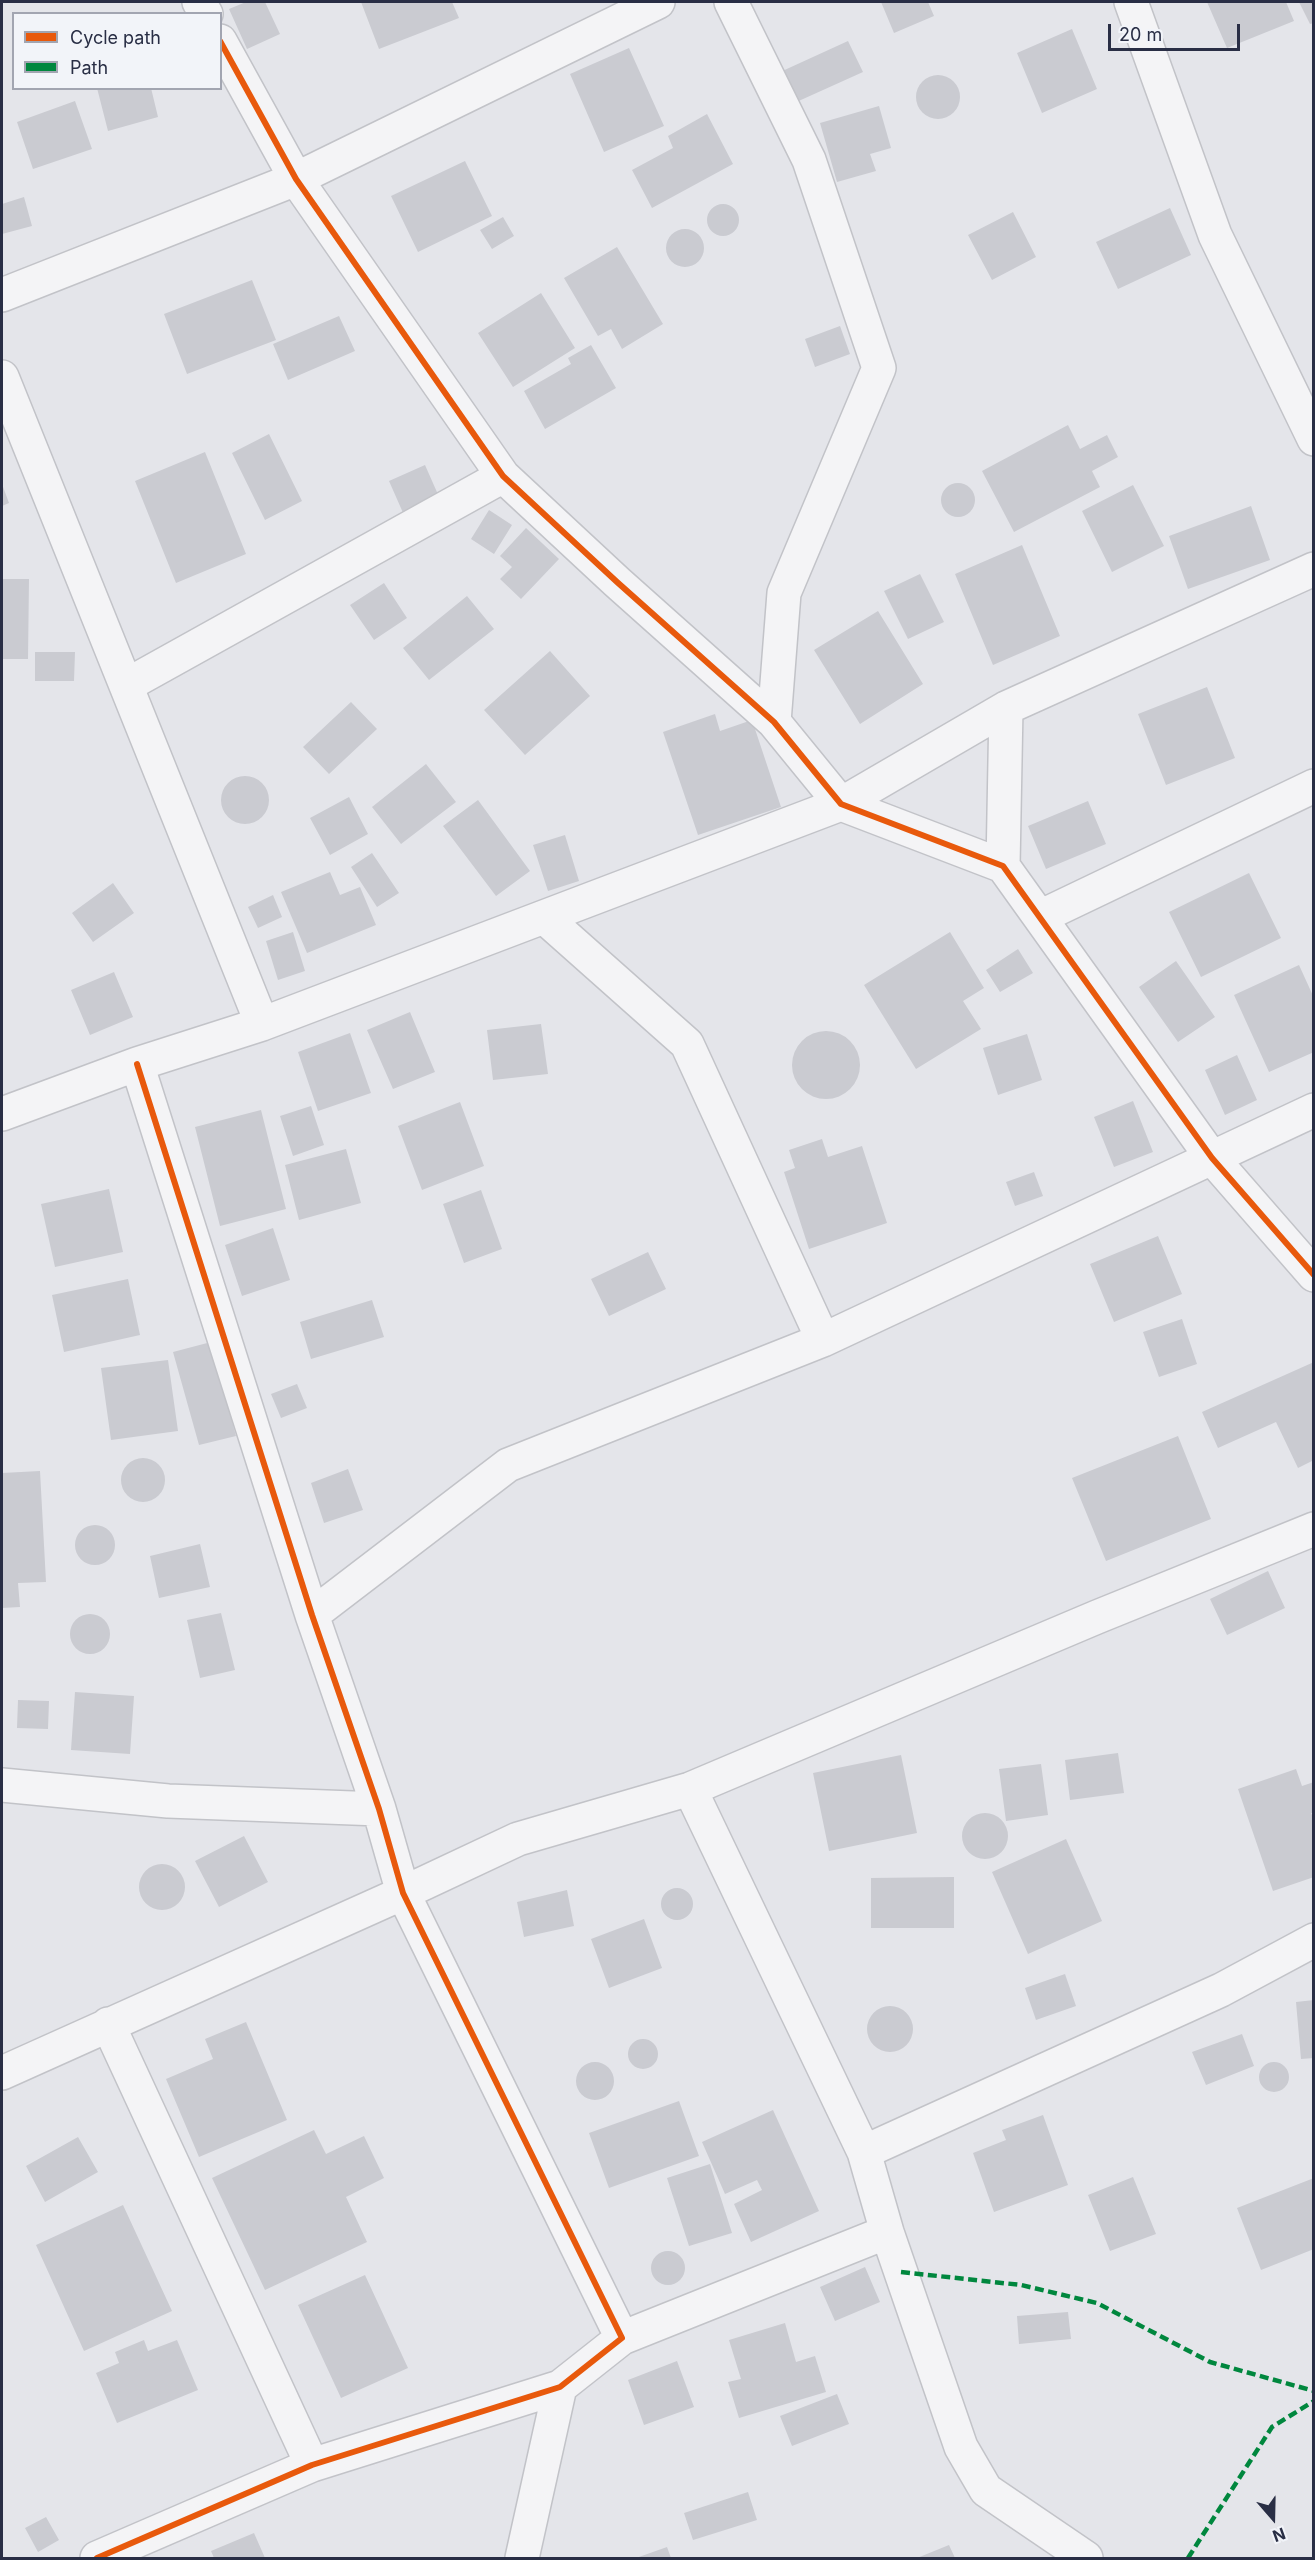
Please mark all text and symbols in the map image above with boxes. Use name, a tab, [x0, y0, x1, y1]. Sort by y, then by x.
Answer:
legend	[12, 12, 222, 90]
scale bar	[1111, 12, 1243, 50]
text: 20 m	[1119, 24, 1162, 45]
text: Cycle path	[70, 27, 161, 48]
text: Path	[70, 57, 108, 78]
north arrow	[1243, 2488, 1303, 2548]
text: N	[1270, 2523, 1288, 2546]

